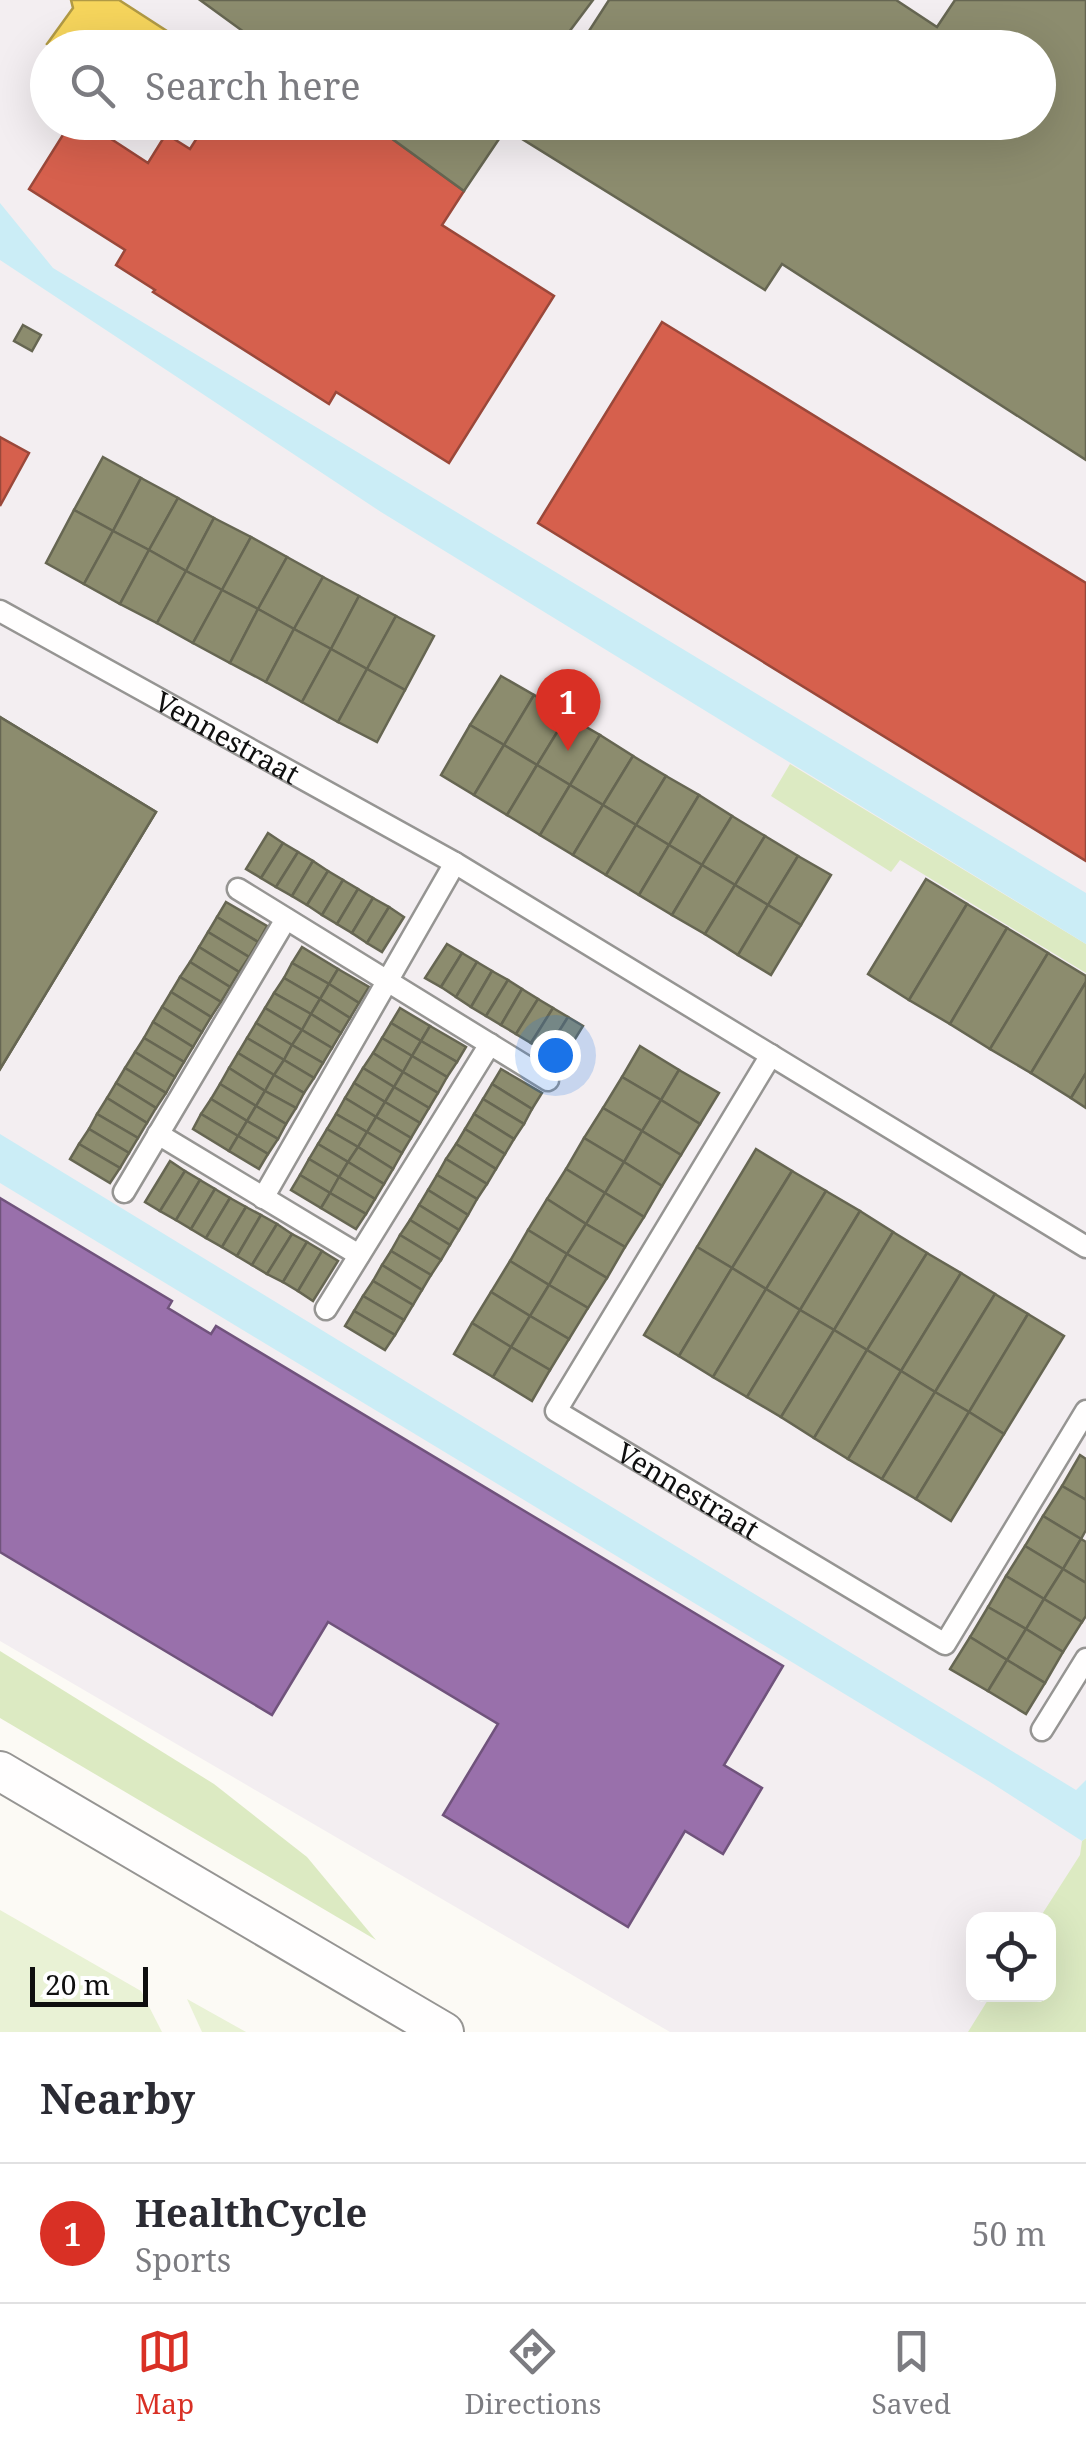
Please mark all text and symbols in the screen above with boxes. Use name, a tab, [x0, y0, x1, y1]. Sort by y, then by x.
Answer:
search box	[30, 30, 1056, 140]
icon: search	[65, 58, 120, 113]
text: Search here	[145, 59, 361, 111]
pin: 1	[536, 668, 600, 751]
street label: Vennestraat	[148, 682, 307, 792]
your location	[530, 1030, 581, 1081]
street label: Vennestraat	[610, 1433, 767, 1548]
map controls	[966, 1912, 1056, 2002]
button: locate	[966, 1912, 1056, 2002]
scale bar	[30, 1962, 148, 2006]
text: 20 m	[45, 1965, 110, 2003]
text: Nearby	[40, 2069, 195, 2126]
text: HealthCycle	[135, 2186, 367, 2238]
text: 1	[63, 2212, 82, 2255]
text: 50 m	[972, 2212, 1046, 2255]
text: Sports	[135, 2238, 231, 2281]
tab: Map	[135, 2324, 194, 2422]
tab: Directions	[464, 2324, 601, 2422]
tab: Saved	[872, 2324, 951, 2422]

